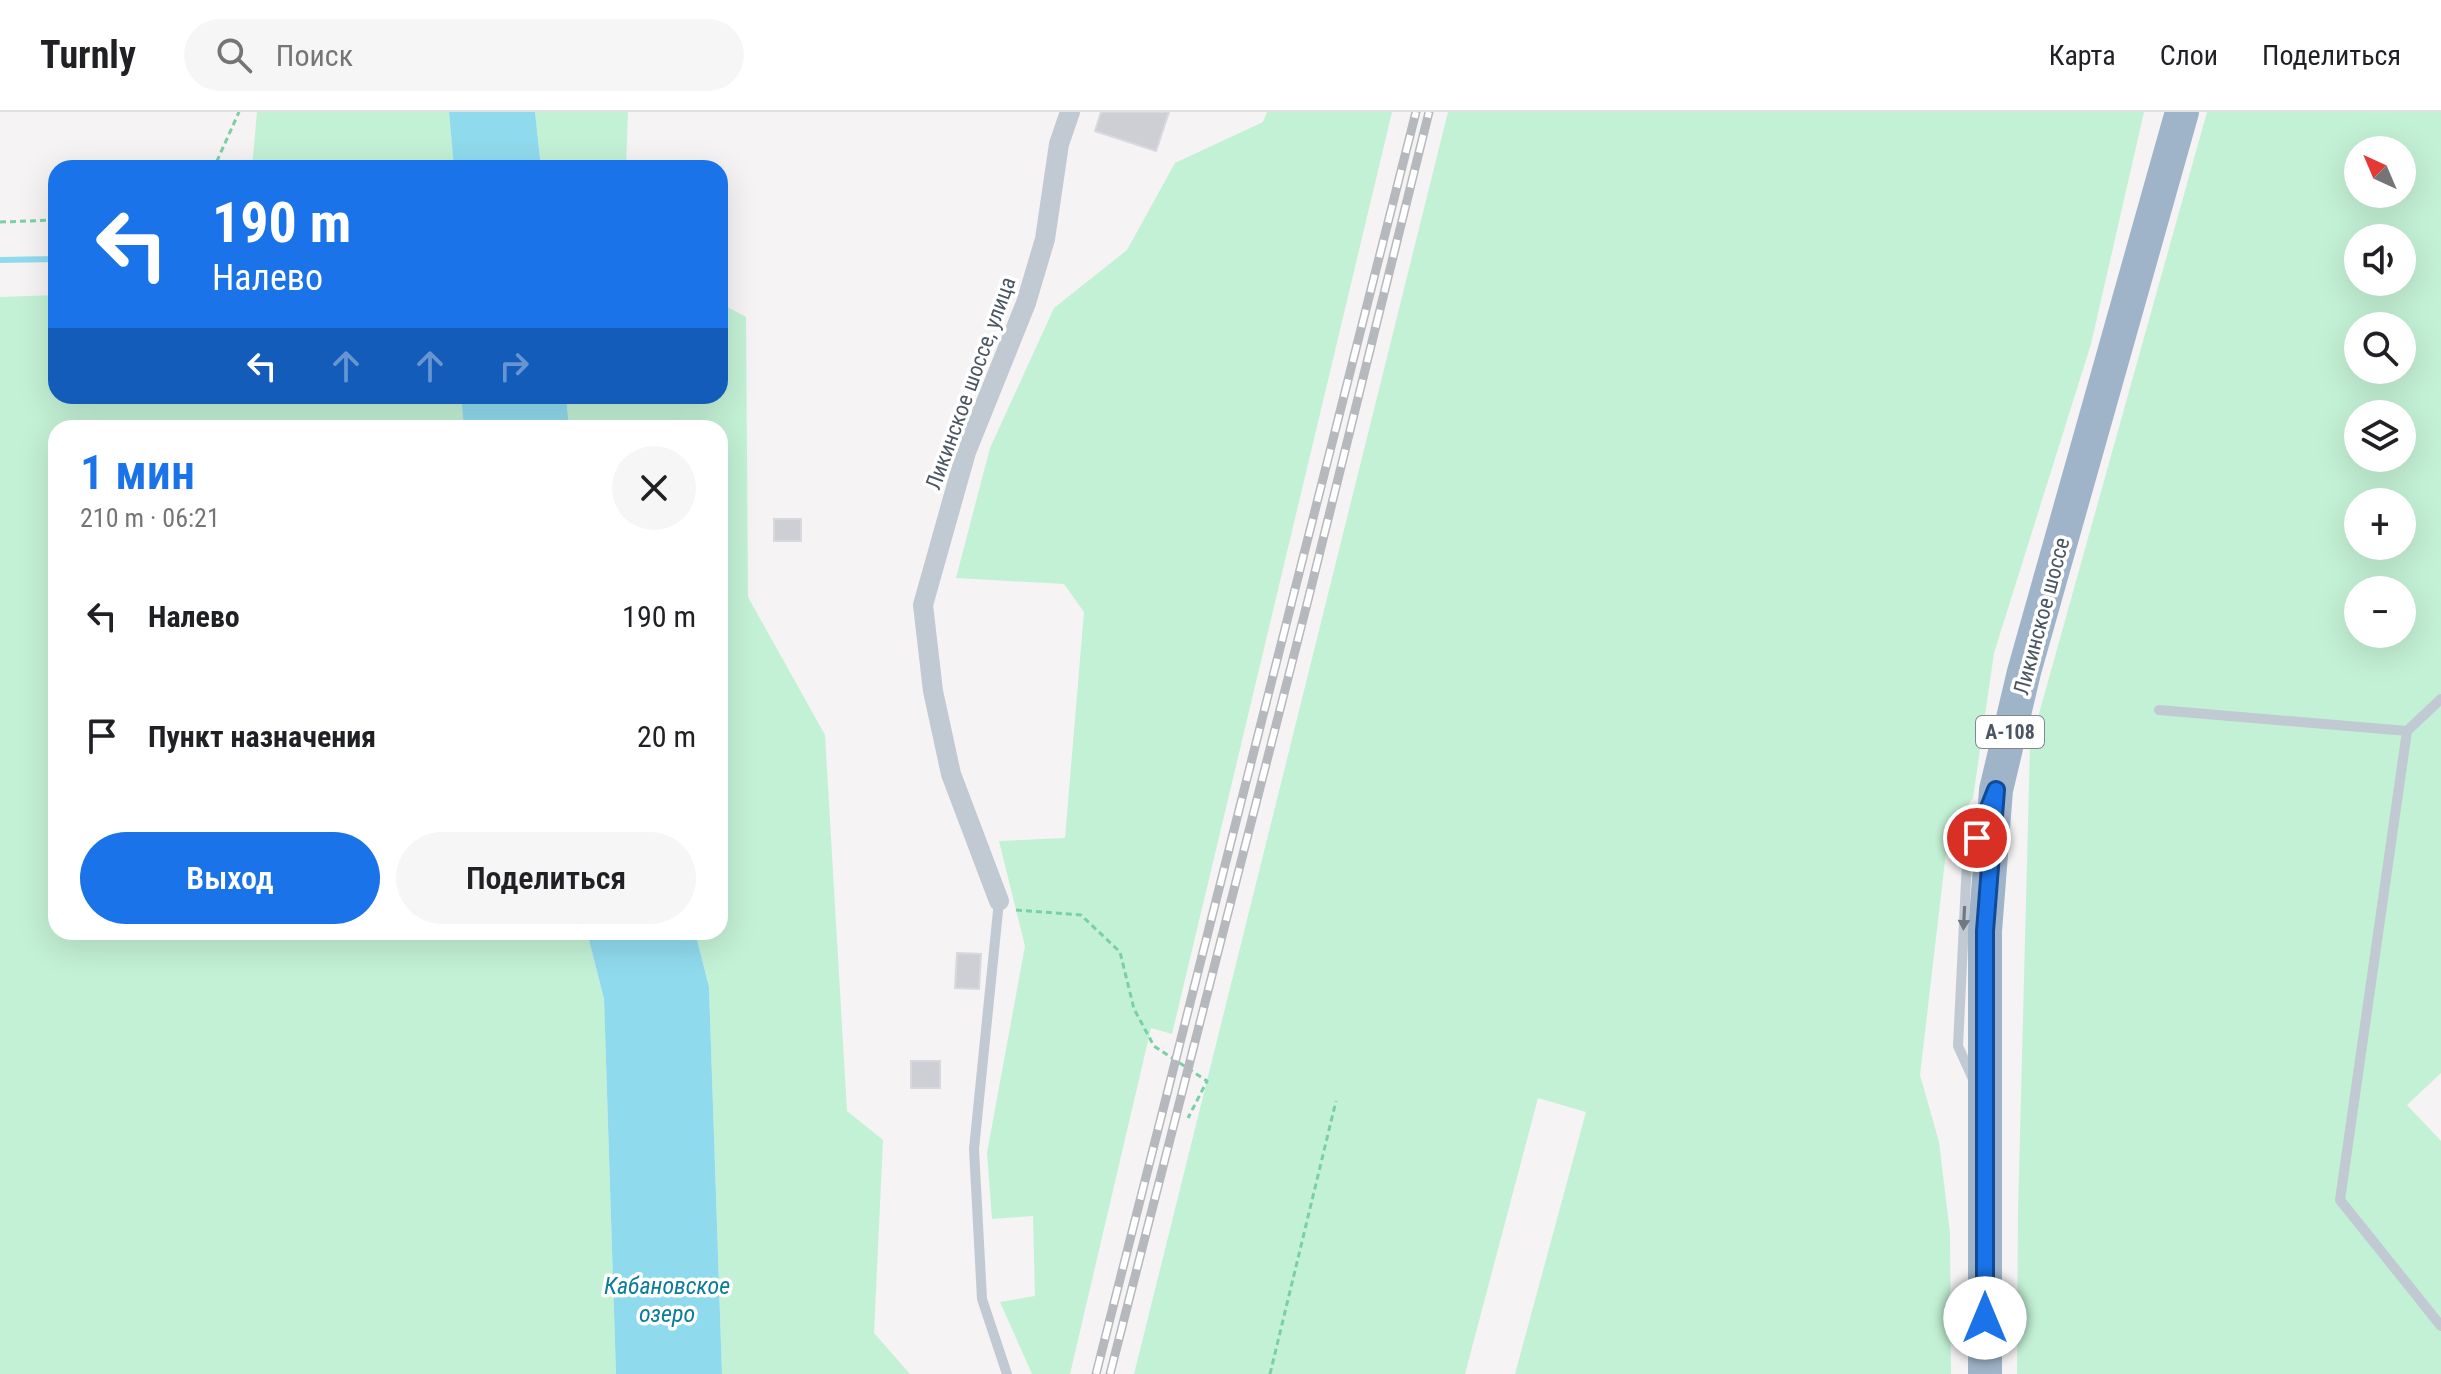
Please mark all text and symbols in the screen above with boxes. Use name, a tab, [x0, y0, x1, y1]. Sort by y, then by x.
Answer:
search box	[184, 19, 744, 91]
text: Turnly	[40, 33, 136, 77]
icon: search	[212, 33, 256, 77]
text: Поиск	[276, 38, 353, 73]
text: Карта	[2049, 39, 2116, 72]
text: Слои	[2160, 39, 2218, 72]
text: Поделиться	[2262, 39, 2401, 72]
north arrow	[2344, 136, 2416, 208]
map controls	[2344, 136, 2416, 648]
text: 190 m	[212, 190, 351, 256]
icon: left	[80, 192, 184, 296]
button: sound	[2344, 224, 2416, 296]
text: Налево	[212, 257, 323, 299]
street label: Ликинское шоссе, улица	[920, 273, 1021, 493]
button: search	[2344, 312, 2416, 384]
icon: left	[240, 344, 284, 388]
icon: ahead	[324, 344, 368, 388]
icon: ahead	[408, 344, 452, 388]
icon: right	[492, 344, 536, 388]
button: layers	[2344, 400, 2416, 472]
text: 1 мин	[80, 444, 195, 501]
button: close	[612, 446, 696, 530]
button: +	[2344, 488, 2416, 560]
text: 210 m · 06:21	[80, 503, 220, 533]
street label: Ликинское шоссе	[2008, 535, 2074, 698]
button: −	[2344, 576, 2416, 648]
icon: left	[80, 594, 124, 638]
text: Налево	[148, 599, 240, 634]
text: 190 m	[622, 599, 696, 634]
icon: arrive	[80, 714, 124, 758]
road number: А-108	[1976, 716, 2044, 748]
text: Пункт назначения	[148, 719, 376, 754]
text: 20 m	[637, 719, 696, 754]
pin	[1943, 804, 2011, 872]
icon: arrive	[1955, 816, 1999, 860]
button: Выход	[80, 832, 380, 924]
button: Поделиться	[396, 832, 696, 924]
one-way arrow	[1957, 906, 1970, 931]
water label: Кабановское озеро	[604, 1272, 730, 1328]
position arrow	[1943, 1276, 2027, 1360]

